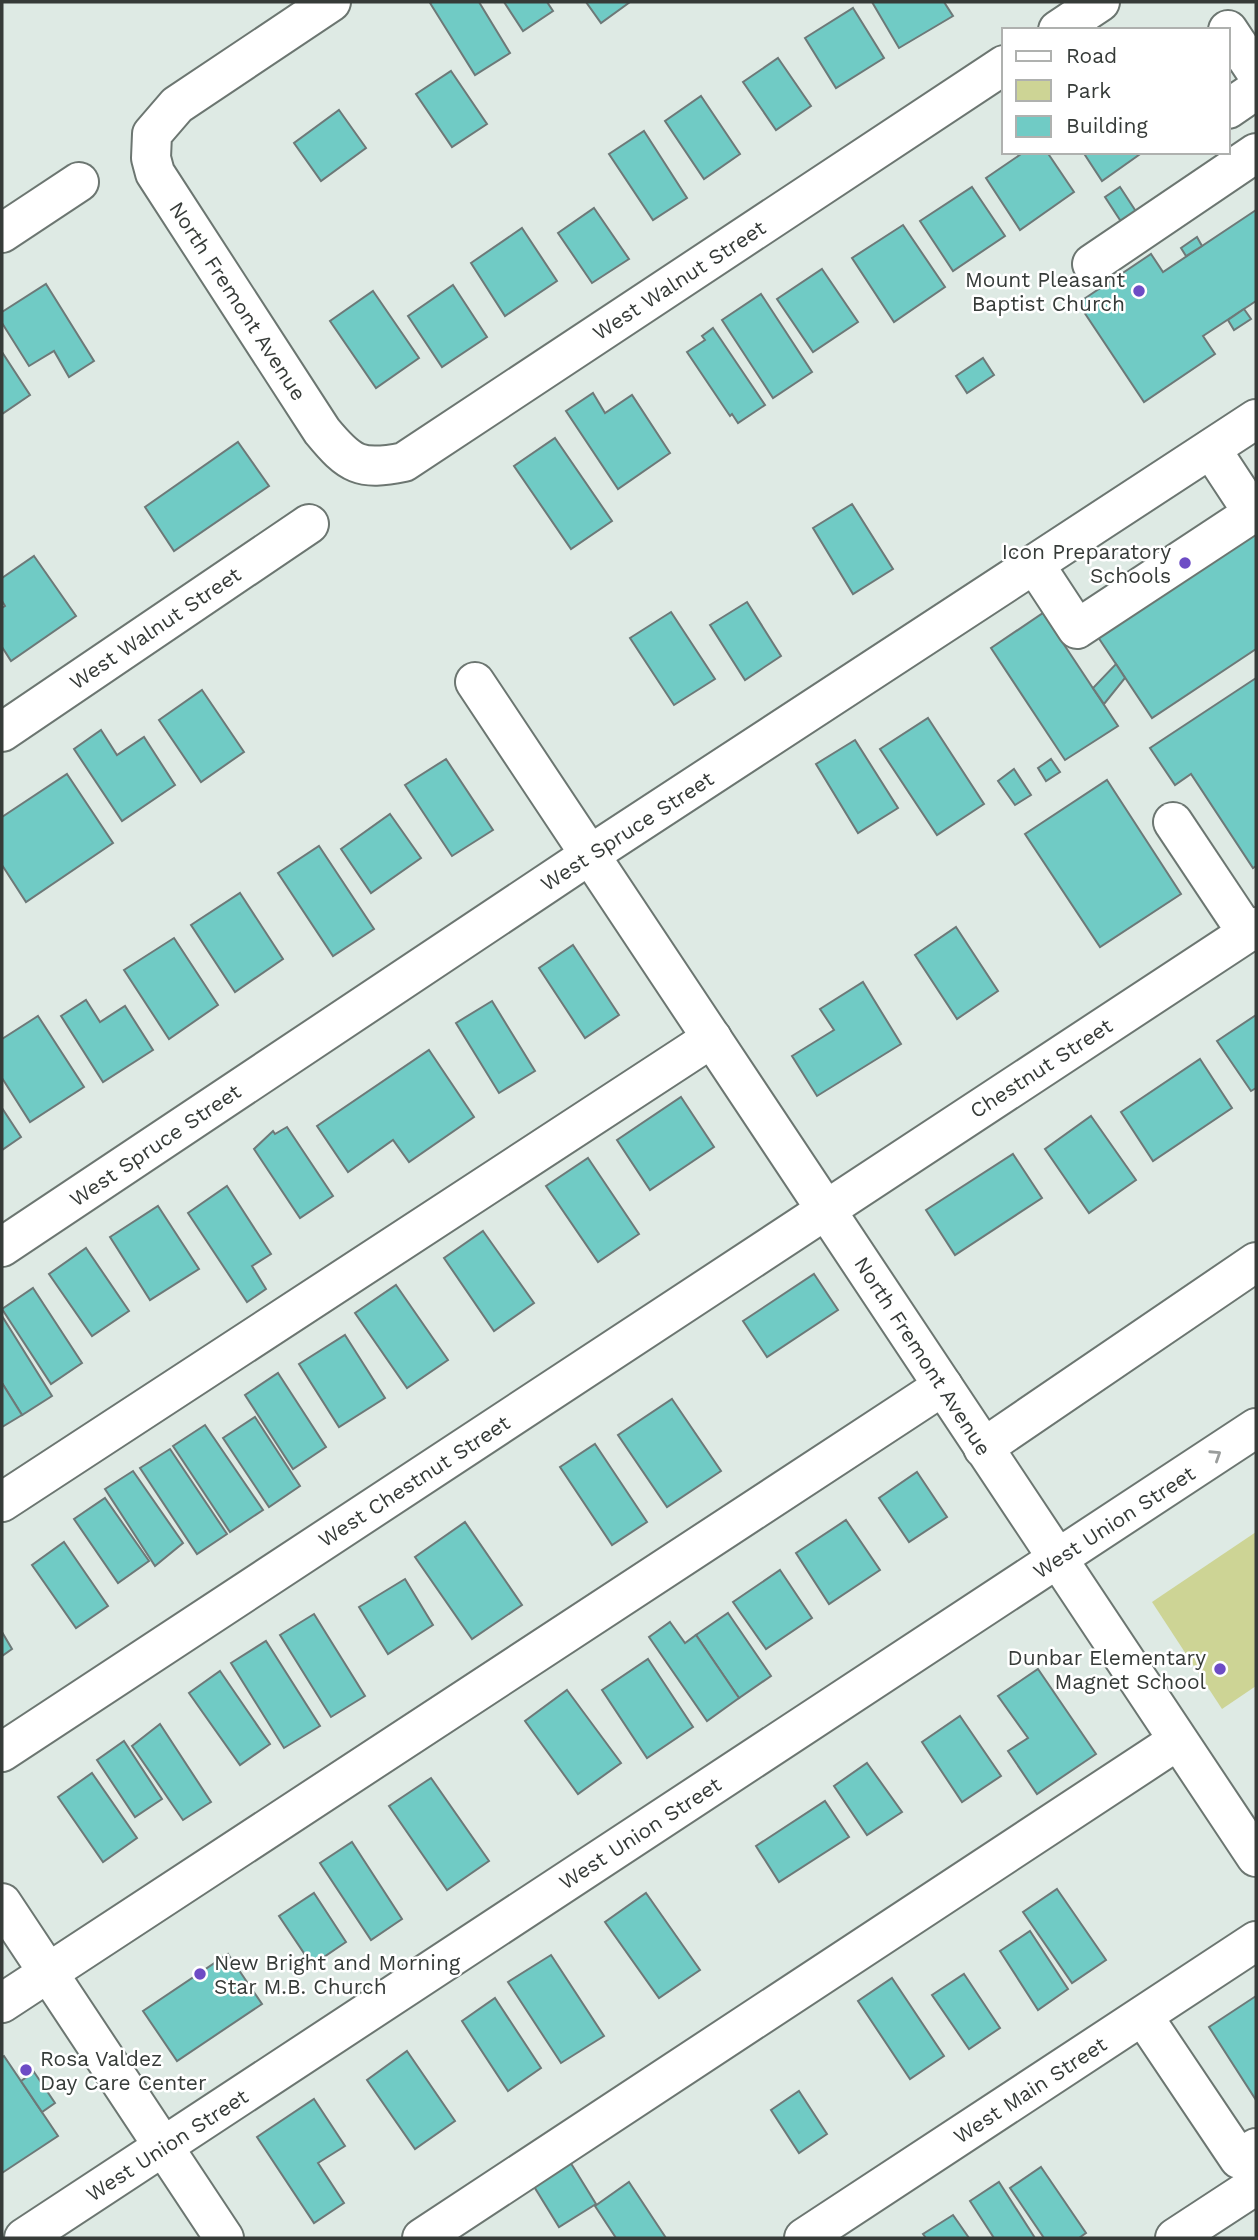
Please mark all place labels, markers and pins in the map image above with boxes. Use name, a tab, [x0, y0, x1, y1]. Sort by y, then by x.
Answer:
place label: Mount Pleasant Baptist Church	[965, 267, 1125, 316]
marker: Mount Pleasant Baptist Church	[1131, 283, 1147, 299]
place label: Icon Preparatory Schools	[1002, 539, 1171, 588]
marker: Icon Preparatory Schools	[1177, 555, 1193, 571]
place label: Dunbar Elementary Magnet School	[1008, 1645, 1207, 1694]
marker: Dunbar Elementary Magnet School	[1212, 1661, 1228, 1677]
place label: New Bright and Morning Star M.B. Church	[214, 1950, 461, 1999]
marker: New Bright and Morning Star M.B. Church	[192, 1966, 208, 1982]
place label: Rosa Valdez Day Care Center	[40, 2046, 207, 2095]
marker: Rosa Valdez Day Care Center	[18, 2062, 34, 2078]

